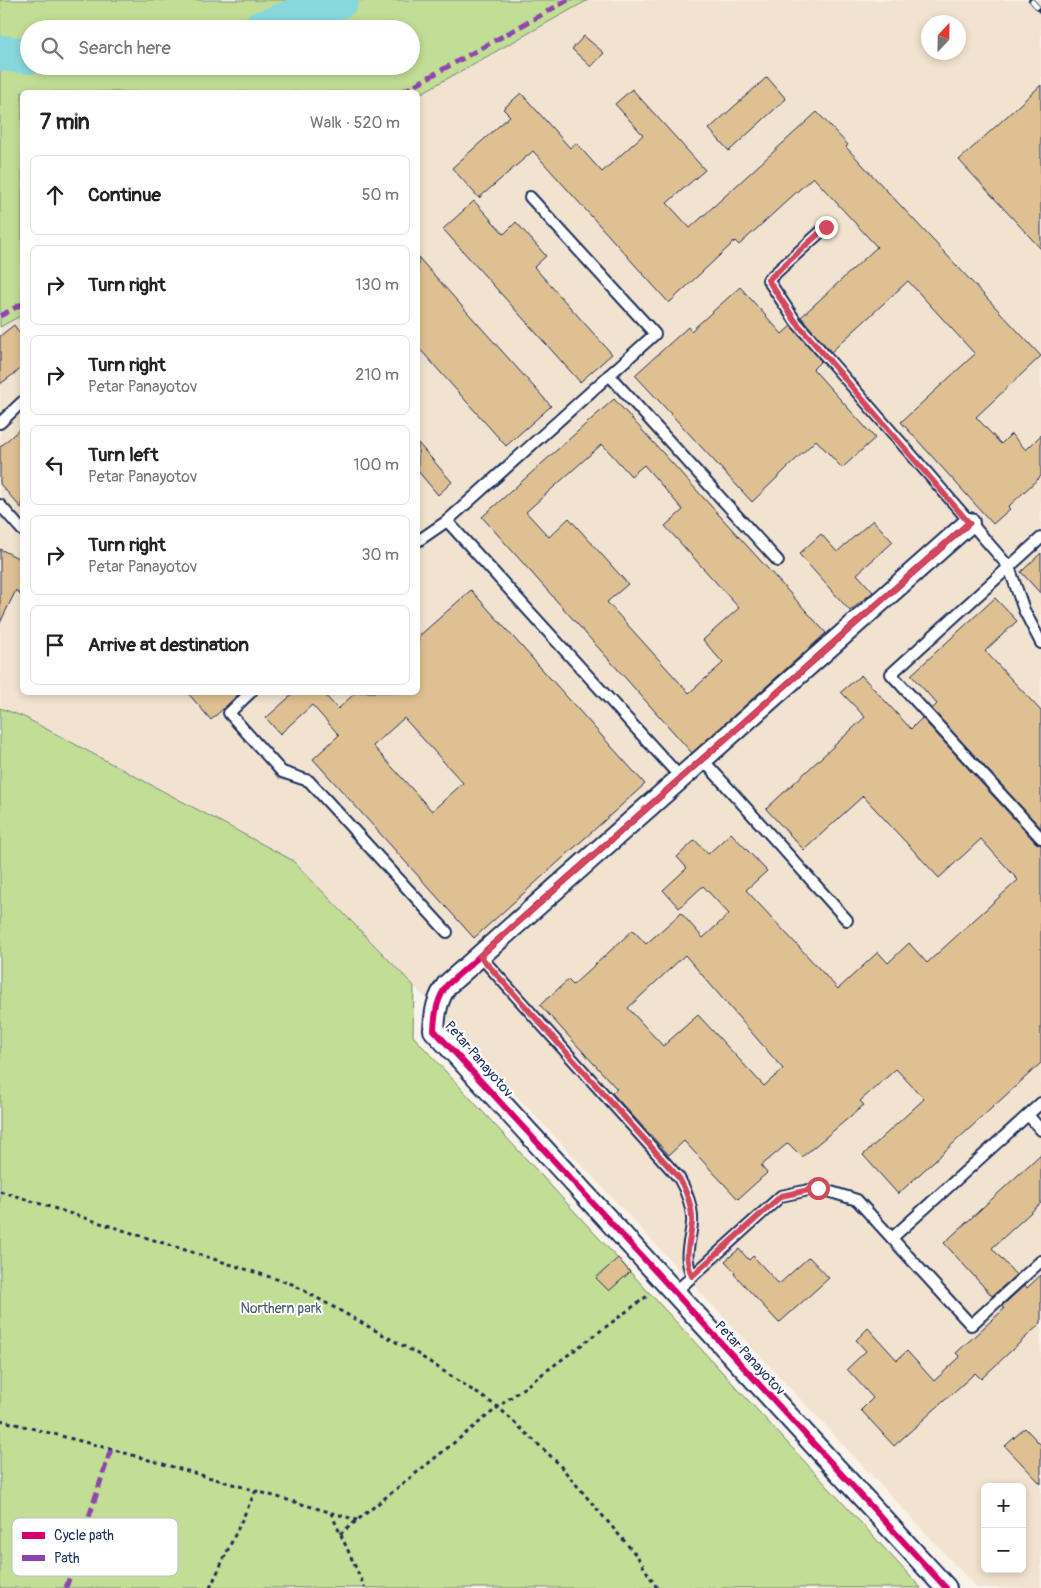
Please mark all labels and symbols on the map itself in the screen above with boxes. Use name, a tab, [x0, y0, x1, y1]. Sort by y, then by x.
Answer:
north arrow	[921, 15, 966, 60]
route end	[815, 216, 838, 239]
street label: Petar Panayotov	[441, 1017, 517, 1101]
route start	[807, 1177, 830, 1200]
park label: Northern park	[240, 1300, 322, 1317]
street label: Petar Panayotov	[711, 1317, 789, 1399]
legend	[12, 1518, 178, 1576]
text: Cycle path	[54, 1527, 114, 1544]
text: Path	[54, 1550, 79, 1567]

